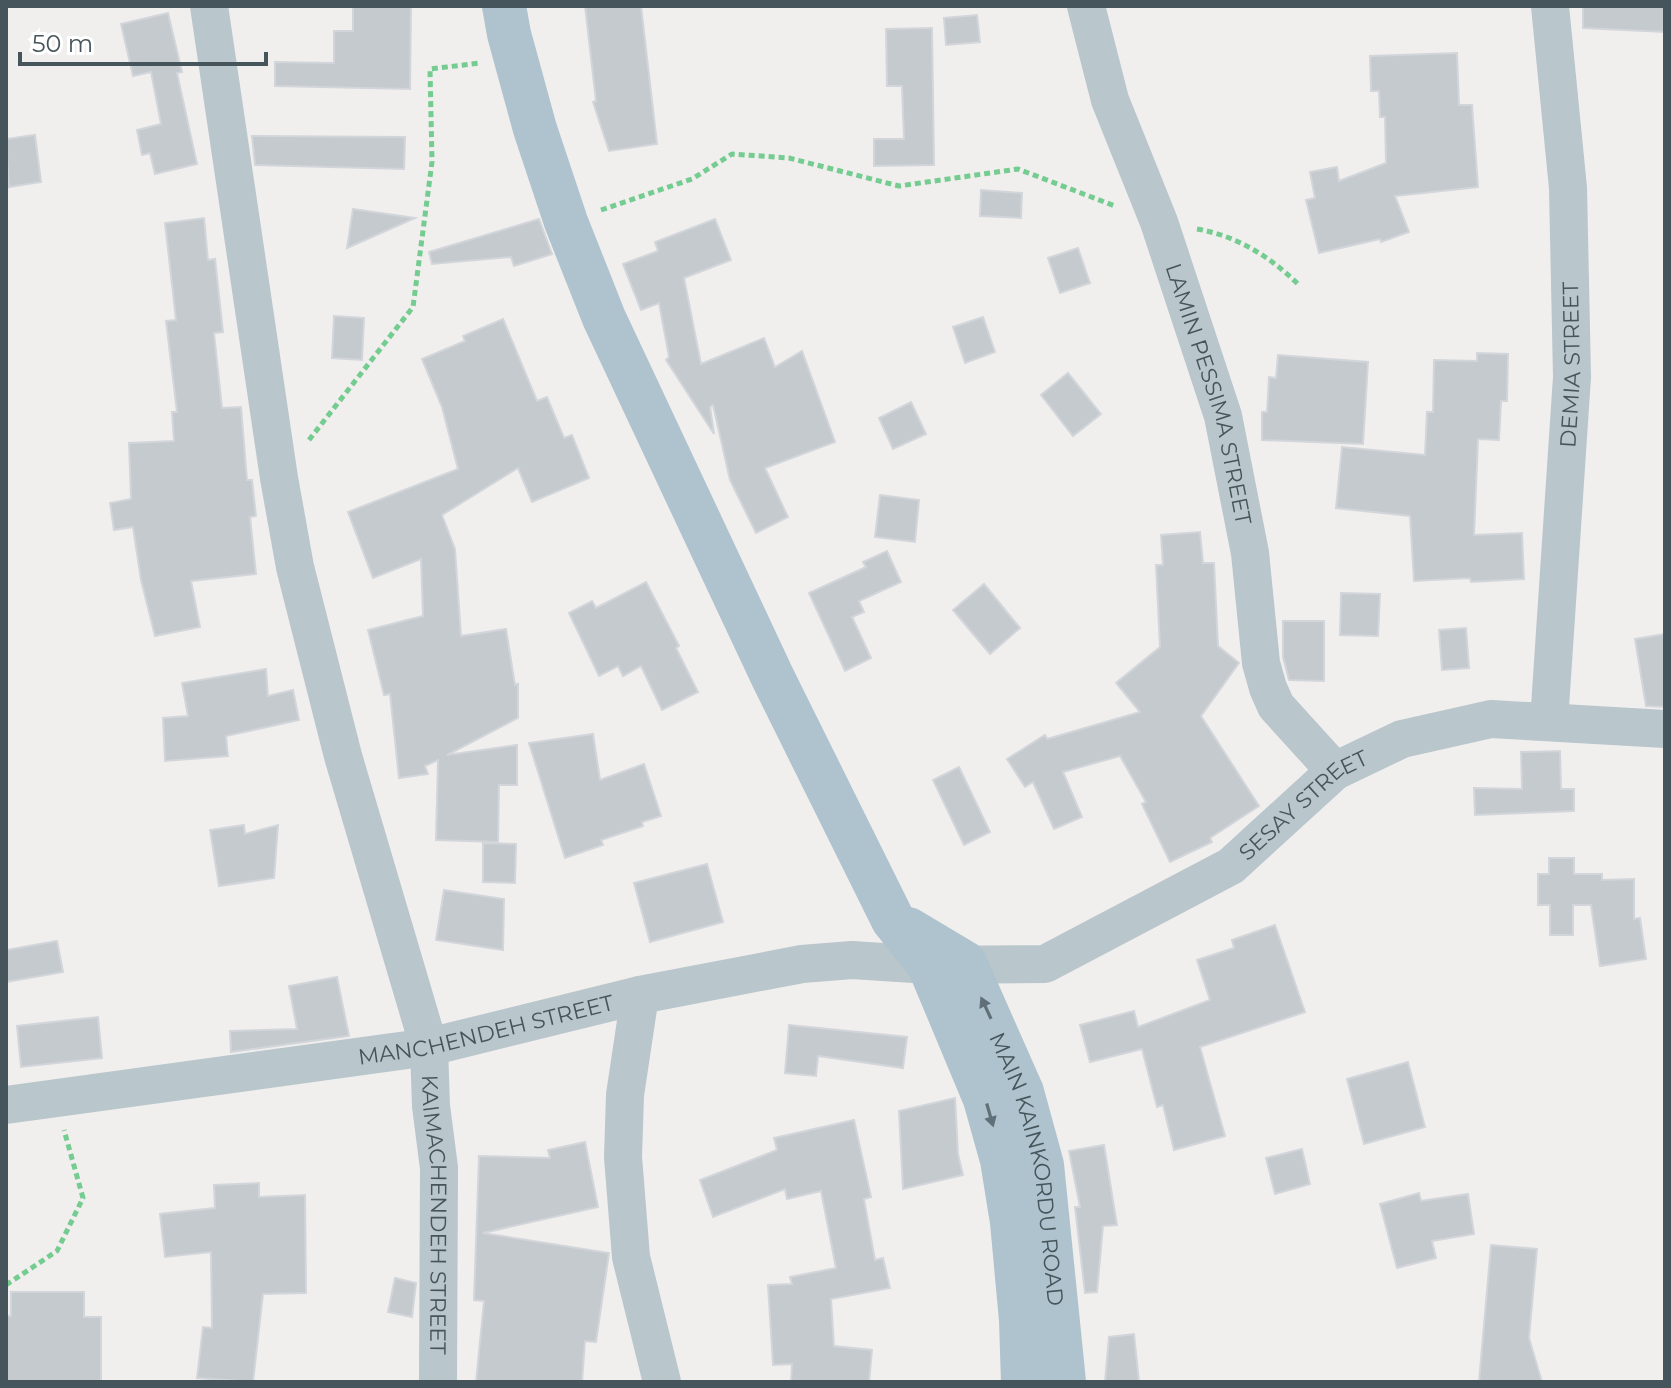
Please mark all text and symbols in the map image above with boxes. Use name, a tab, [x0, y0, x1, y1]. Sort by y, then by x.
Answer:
scale bar	[20, 16, 266, 66]
text: 50 m	[32, 29, 93, 58]
street label: LAMIN PESSIMA STREET	[1160, 260, 1257, 527]
street label: DEMIA STREET	[1554, 281, 1586, 449]
street label: SESAY STREET	[1233, 744, 1372, 866]
street label: MANCHENDEH STREET	[356, 989, 617, 1071]
one-way arrow	[979, 996, 992, 1019]
street label: MAIN KAINKORDU ROAD	[983, 1028, 1069, 1307]
street label: KAIMACHENDEH STREET	[416, 1074, 452, 1355]
one-way arrow	[984, 1104, 997, 1128]

